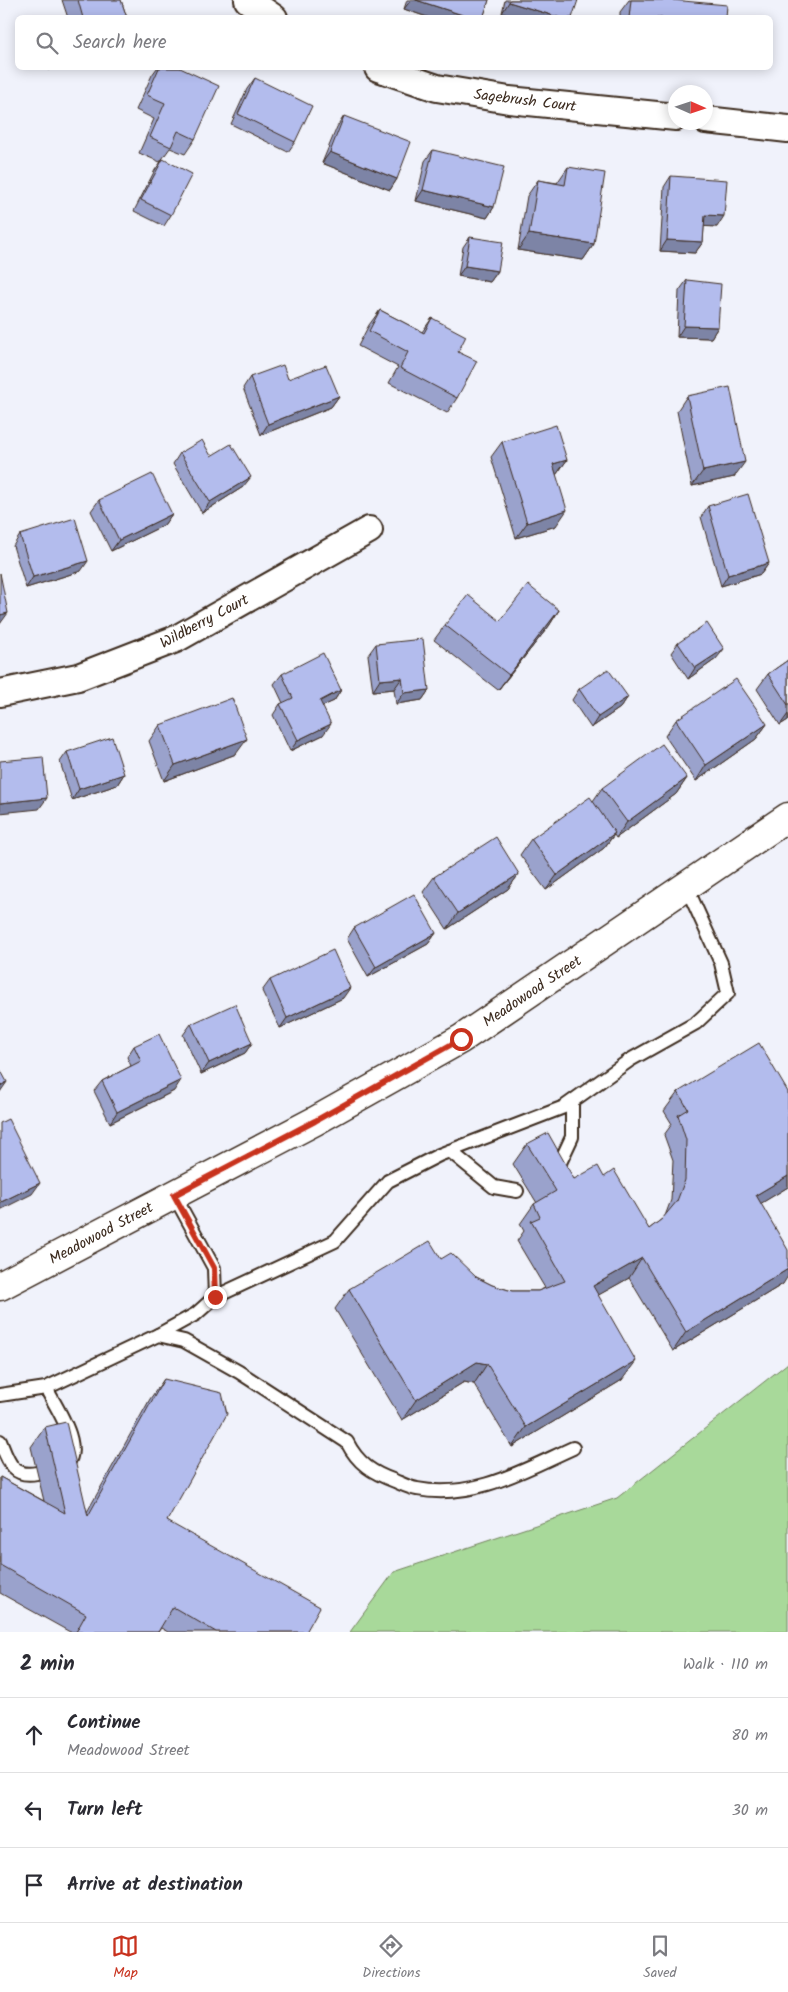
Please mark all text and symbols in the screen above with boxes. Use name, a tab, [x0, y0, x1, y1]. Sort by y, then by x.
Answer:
search box	[15, 15, 773, 70]
text: Search here	[73, 28, 167, 58]
icon: search	[33, 29, 61, 57]
street label: Sagebrush Court	[472, 83, 578, 119]
north arrow	[668, 85, 713, 130]
street label: Wildberry Court	[156, 588, 253, 655]
street label: Meadowood Street	[478, 950, 587, 1034]
route start	[450, 1028, 473, 1051]
street label: Meadowood Street	[45, 1196, 158, 1272]
route end	[204, 1286, 227, 1309]
text: 2 min	[20, 1648, 75, 1681]
text: Walk · 110 m	[683, 1652, 768, 1677]
text: Continue	[67, 1708, 140, 1738]
icon: ahead	[20, 1721, 48, 1749]
text: 80 m	[731, 1723, 768, 1748]
text: Meadowood Street	[67, 1738, 190, 1763]
text: Turn left	[67, 1795, 142, 1825]
icon: left	[20, 1796, 48, 1824]
text: 30 m	[732, 1798, 768, 1823]
text: Arrive at destination	[67, 1870, 243, 1900]
icon: arrive	[20, 1871, 48, 1899]
tab: Map	[111, 1932, 139, 1984]
tab: Directions	[362, 1932, 420, 1984]
tab: Saved	[643, 1932, 677, 1984]

